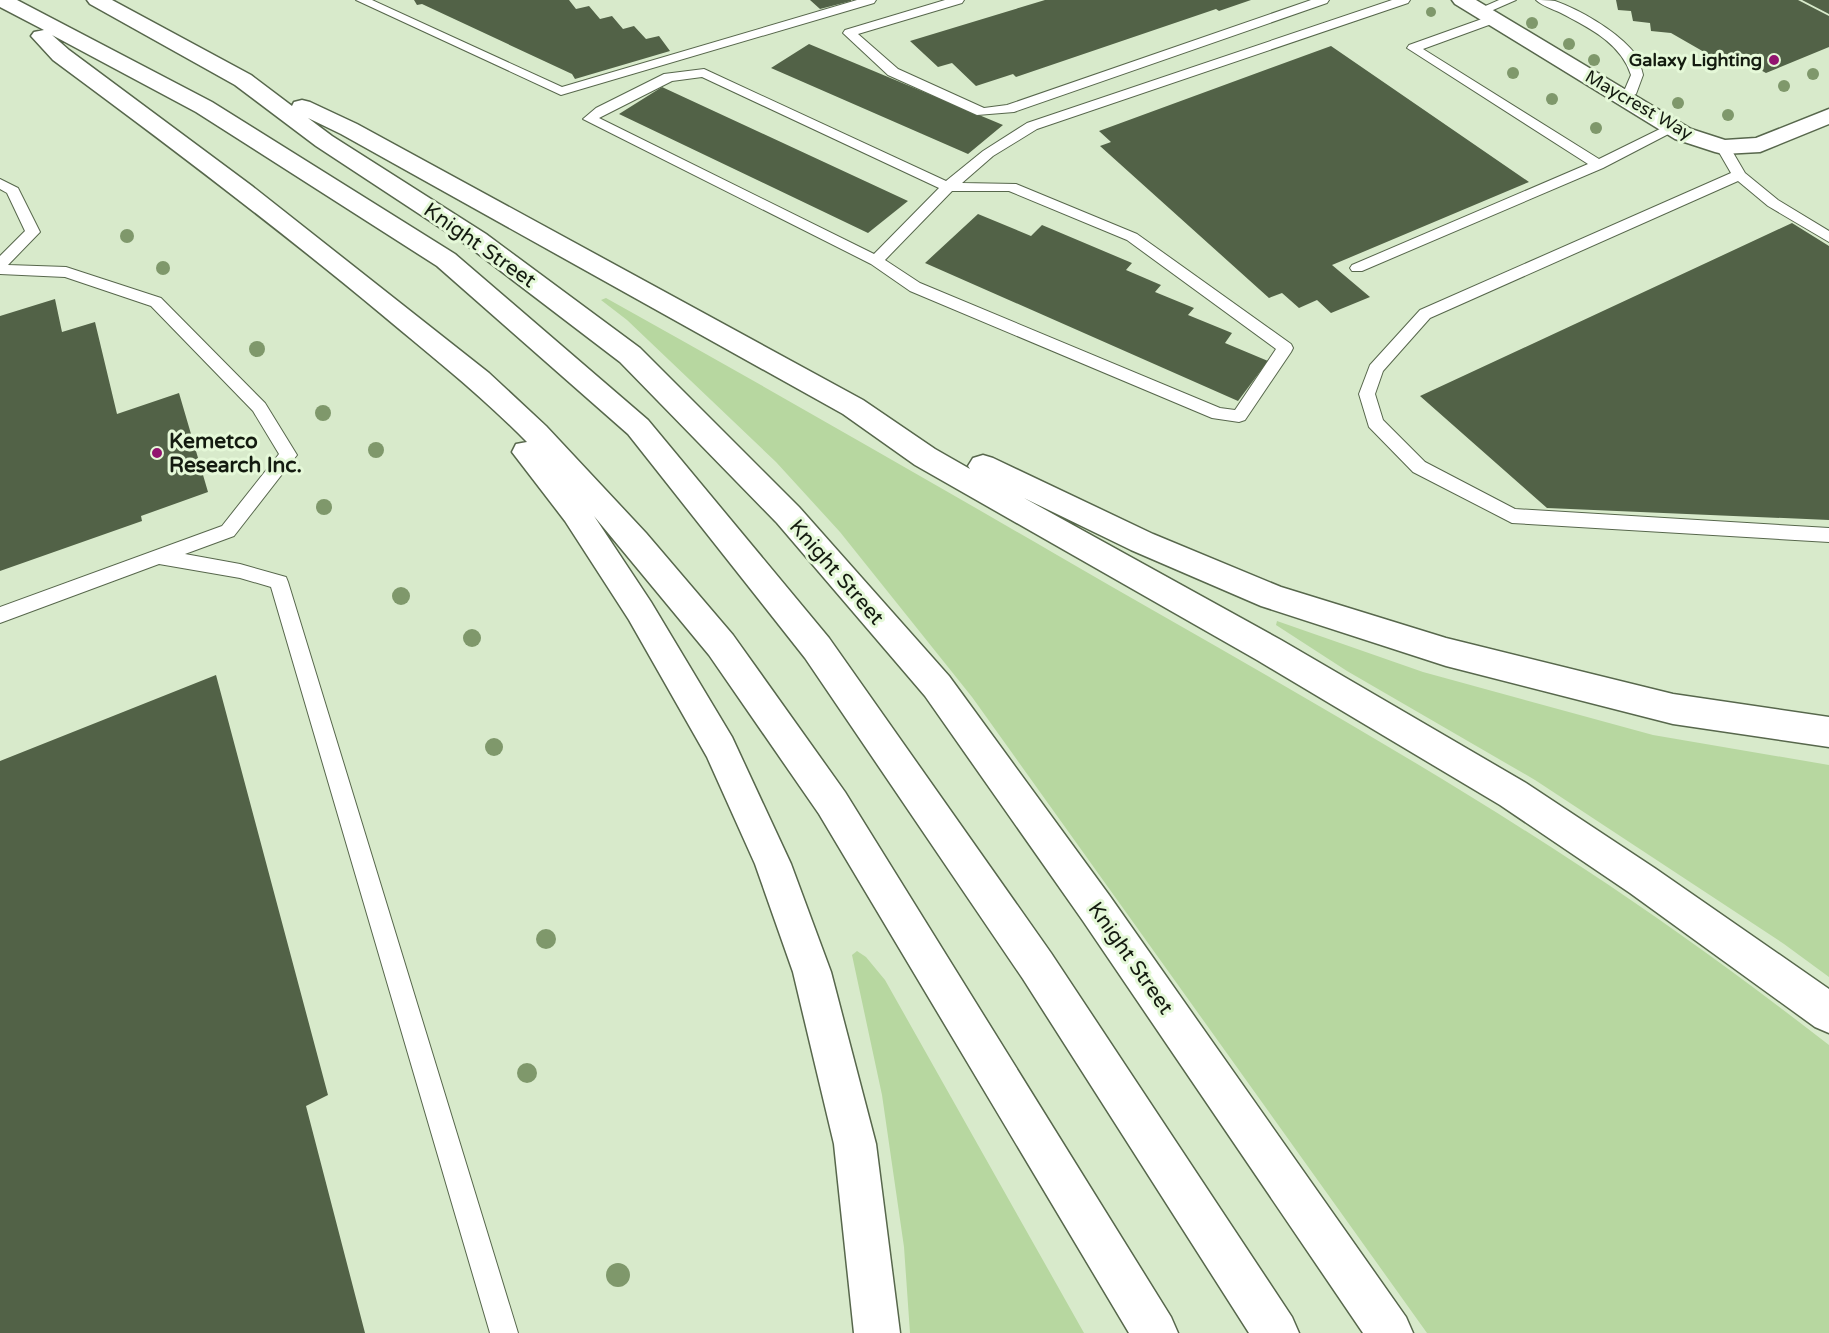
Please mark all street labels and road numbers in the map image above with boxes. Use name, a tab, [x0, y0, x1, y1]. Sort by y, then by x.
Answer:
street label: Maycrest Way	[1581, 65, 1697, 145]
street label: Knight Street	[419, 197, 541, 293]
street label: Knight Street	[784, 515, 889, 630]
street label: Knight Street	[1083, 897, 1179, 1019]

